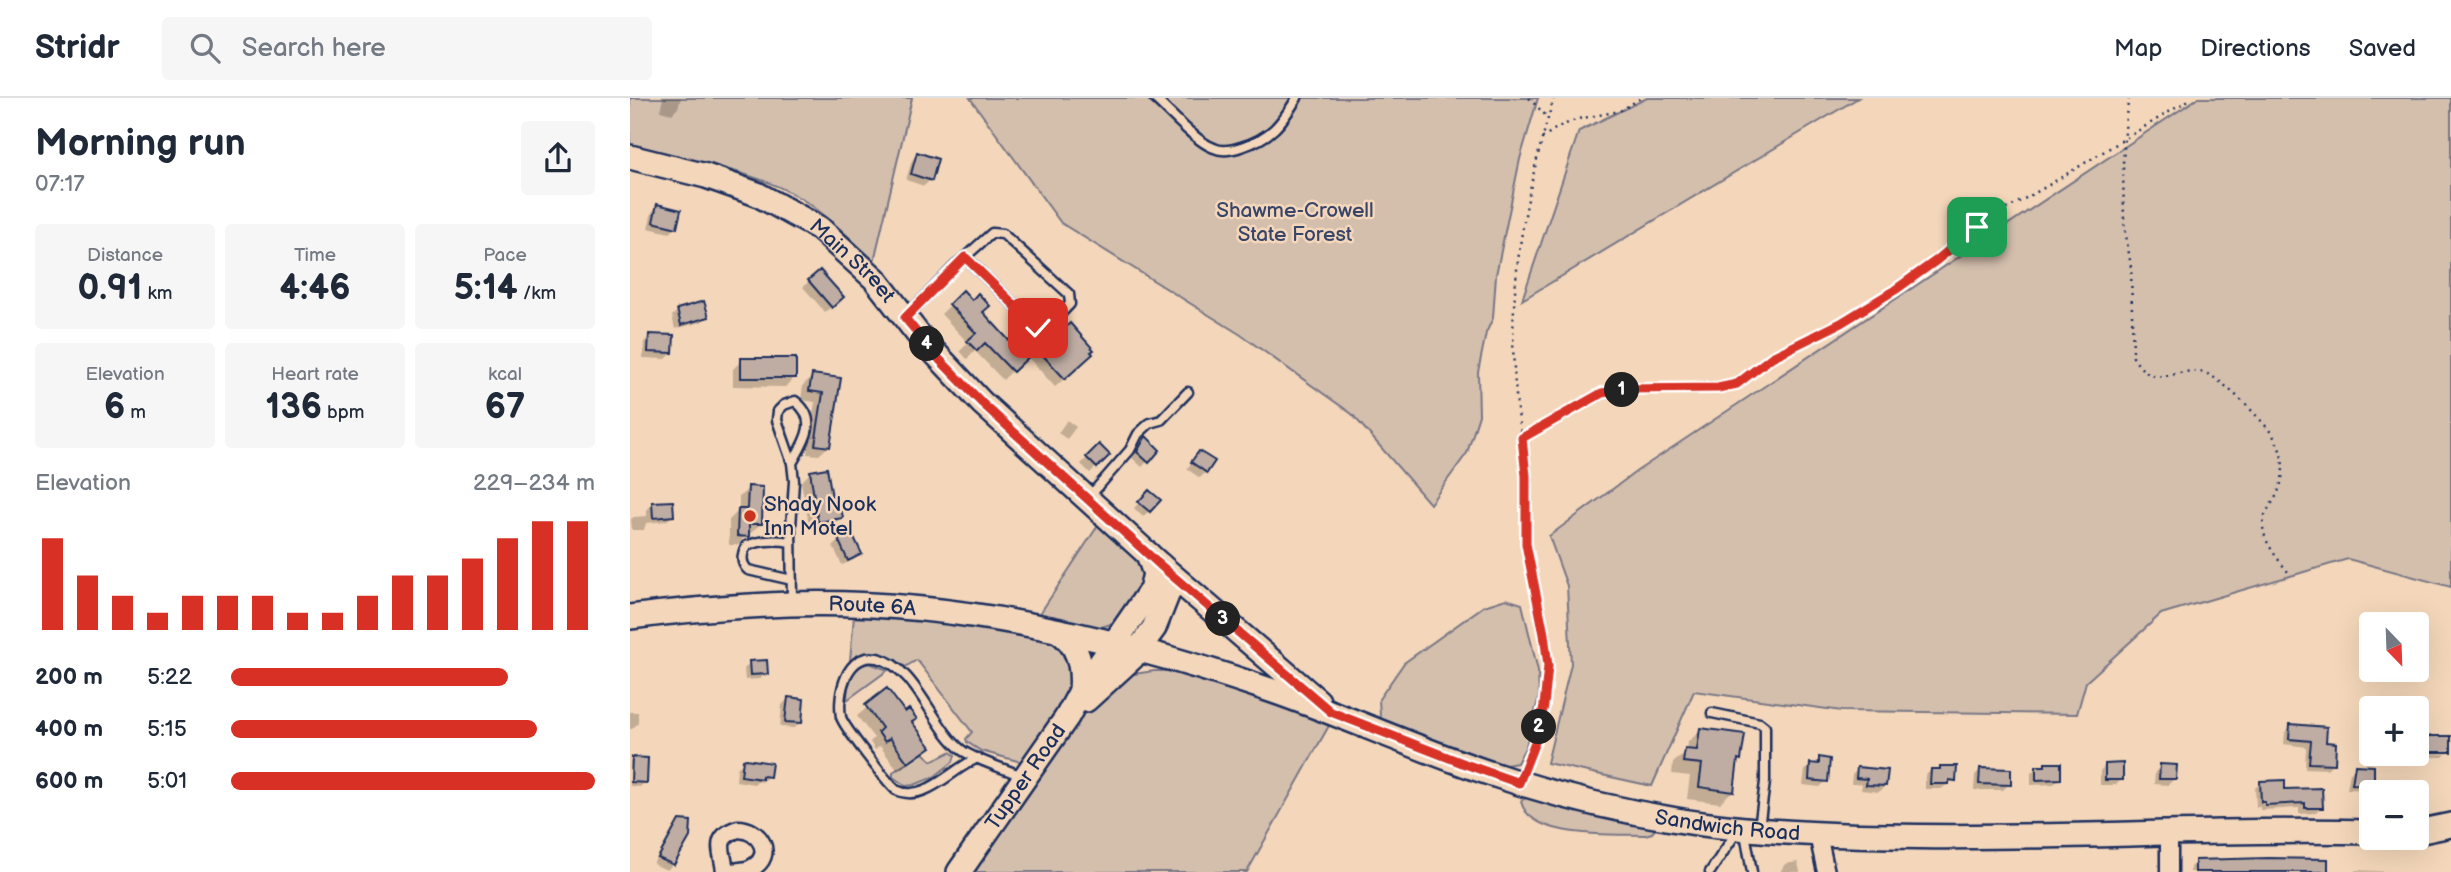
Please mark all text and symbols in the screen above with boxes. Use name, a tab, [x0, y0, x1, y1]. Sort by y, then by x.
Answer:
search box	[162, 17, 652, 80]
text: Stridr	[35, 28, 120, 68]
icon: search	[186, 29, 224, 67]
text: Search here	[242, 33, 386, 64]
text: Map	[2114, 34, 2162, 63]
text: Directions	[2200, 34, 2311, 63]
text: Saved	[2349, 34, 2416, 63]
text: Morning run	[35, 121, 246, 166]
button: share	[521, 121, 595, 195]
text: 07:17	[35, 170, 85, 198]
pin	[1947, 197, 2007, 257]
park label: Shawme-Crowell State Forest	[1216, 198, 1374, 247]
icon: arrive	[1958, 208, 1996, 246]
street label: Main Street	[805, 213, 901, 308]
text: Distance	[87, 244, 163, 267]
text: Time	[294, 244, 336, 267]
text: Pace	[483, 244, 527, 267]
text: 0.91	[78, 267, 142, 310]
text: 4:46	[280, 267, 350, 310]
text: 5:14	[454, 267, 518, 310]
text: km	[142, 282, 172, 305]
text: /km	[518, 282, 556, 305]
pin	[1008, 298, 1068, 358]
icon: check	[1019, 309, 1057, 347]
pin: 4	[910, 327, 944, 362]
text: 4	[921, 332, 932, 355]
text: Elevation	[85, 363, 165, 386]
text: Heart rate	[271, 363, 359, 386]
text: kcal	[488, 363, 522, 386]
pin: 1	[1604, 372, 1640, 408]
text: 1	[1618, 378, 1626, 401]
text: 6	[104, 386, 125, 429]
text: 136	[266, 386, 322, 429]
text: 67	[485, 386, 525, 429]
text: m	[125, 401, 146, 424]
text: bpm	[322, 401, 364, 424]
text: Elevation	[35, 469, 131, 497]
text: 229–234 m	[473, 469, 595, 497]
place label: Shady Nook Inn Motel	[764, 492, 877, 541]
marker: Shady Nook Inn Motel	[742, 508, 758, 524]
street label: Route 6A	[828, 591, 918, 621]
pin: 3	[1206, 602, 1240, 636]
text: 3	[1217, 607, 1228, 630]
north arrow	[2359, 612, 2429, 682]
map controls	[2359, 612, 2429, 850]
text: 200 m	[35, 663, 103, 691]
text: 5:22	[147, 663, 192, 691]
button: +	[2359, 696, 2429, 766]
pin: 2	[1522, 710, 1556, 744]
text: 400 m	[35, 715, 103, 743]
text: 5:15	[147, 715, 187, 743]
text: 2	[1533, 715, 1544, 738]
street label: Tupper Road	[980, 719, 1071, 835]
text: 600 m	[35, 767, 103, 795]
text: 5:01	[147, 767, 187, 795]
button: −	[2359, 780, 2429, 850]
street label: Sandwich Road	[1653, 804, 1801, 846]

